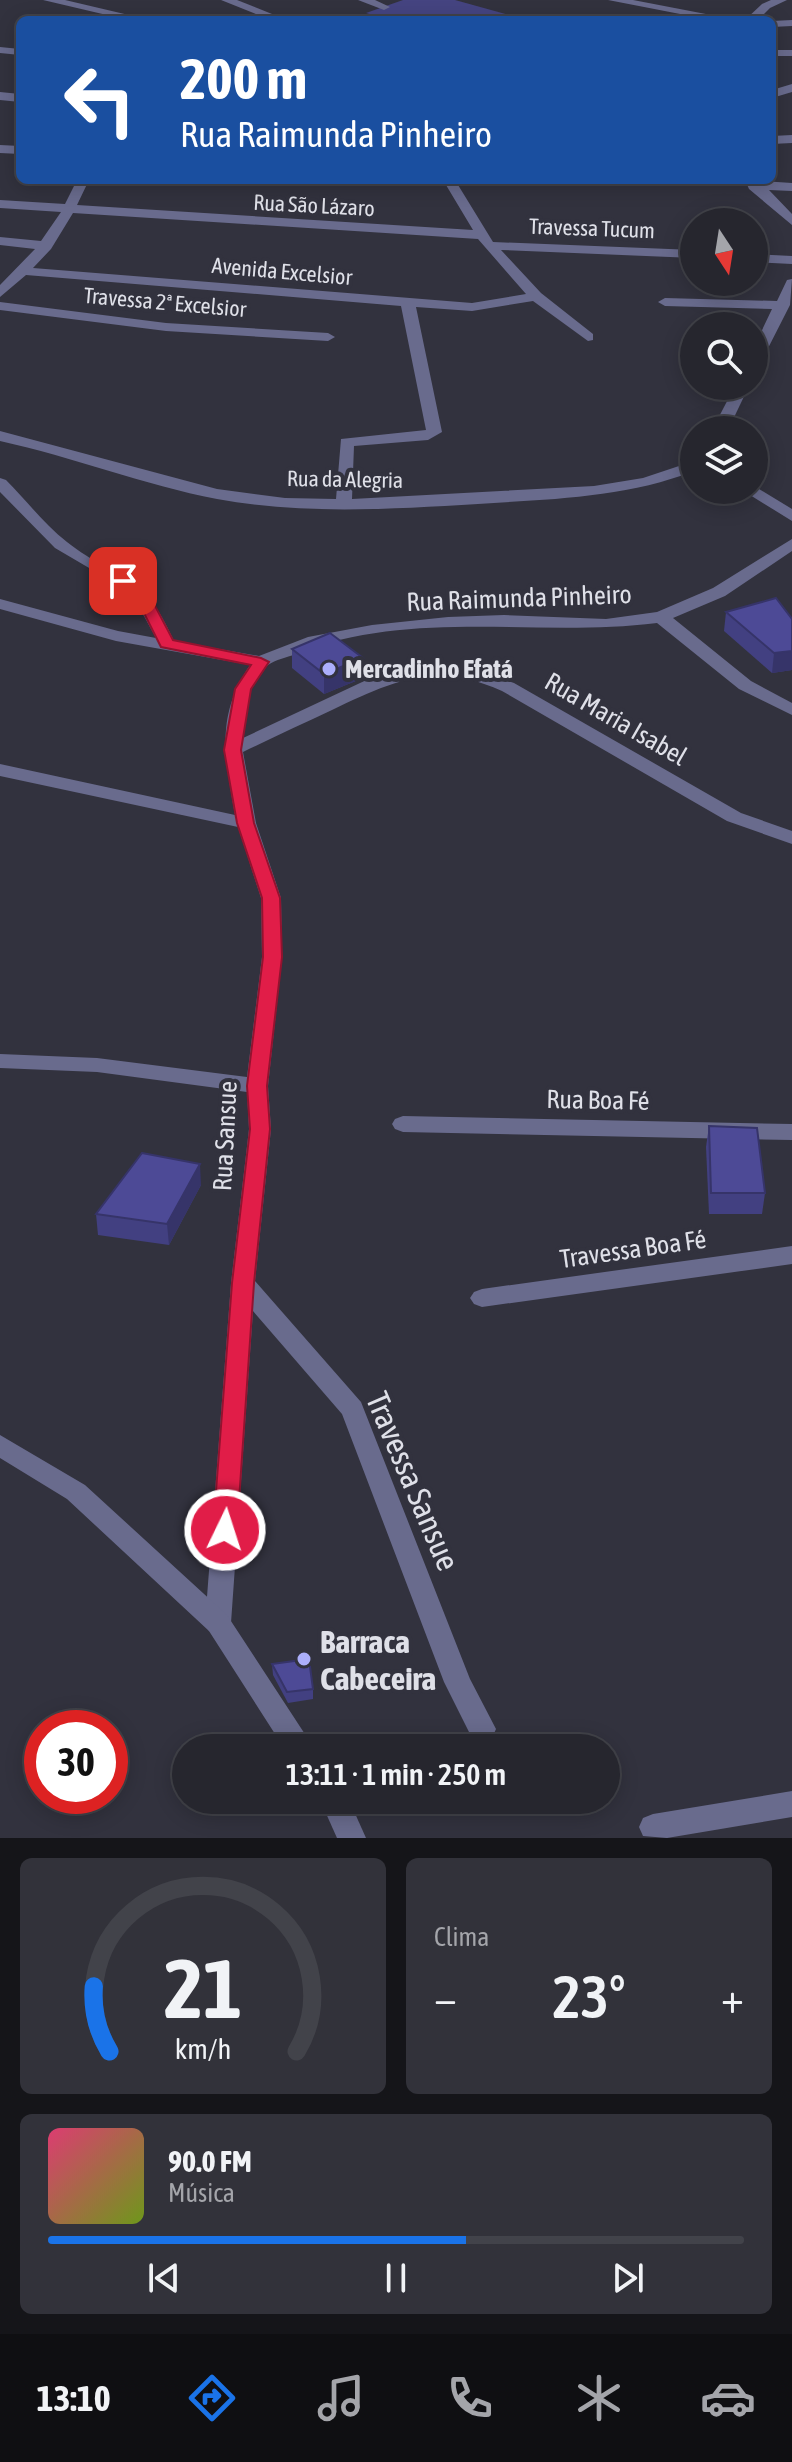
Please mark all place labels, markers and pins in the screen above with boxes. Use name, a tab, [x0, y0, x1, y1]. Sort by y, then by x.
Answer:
pin	[89, 547, 157, 615]
place label: Mercadinho Efatá	[345, 654, 513, 684]
marker: Mercadinho Efatá	[320, 660, 338, 678]
place label: Barraca Cabeceira	[320, 1623, 436, 1697]
marker: Barraca Cabeceira	[295, 1650, 313, 1668]

